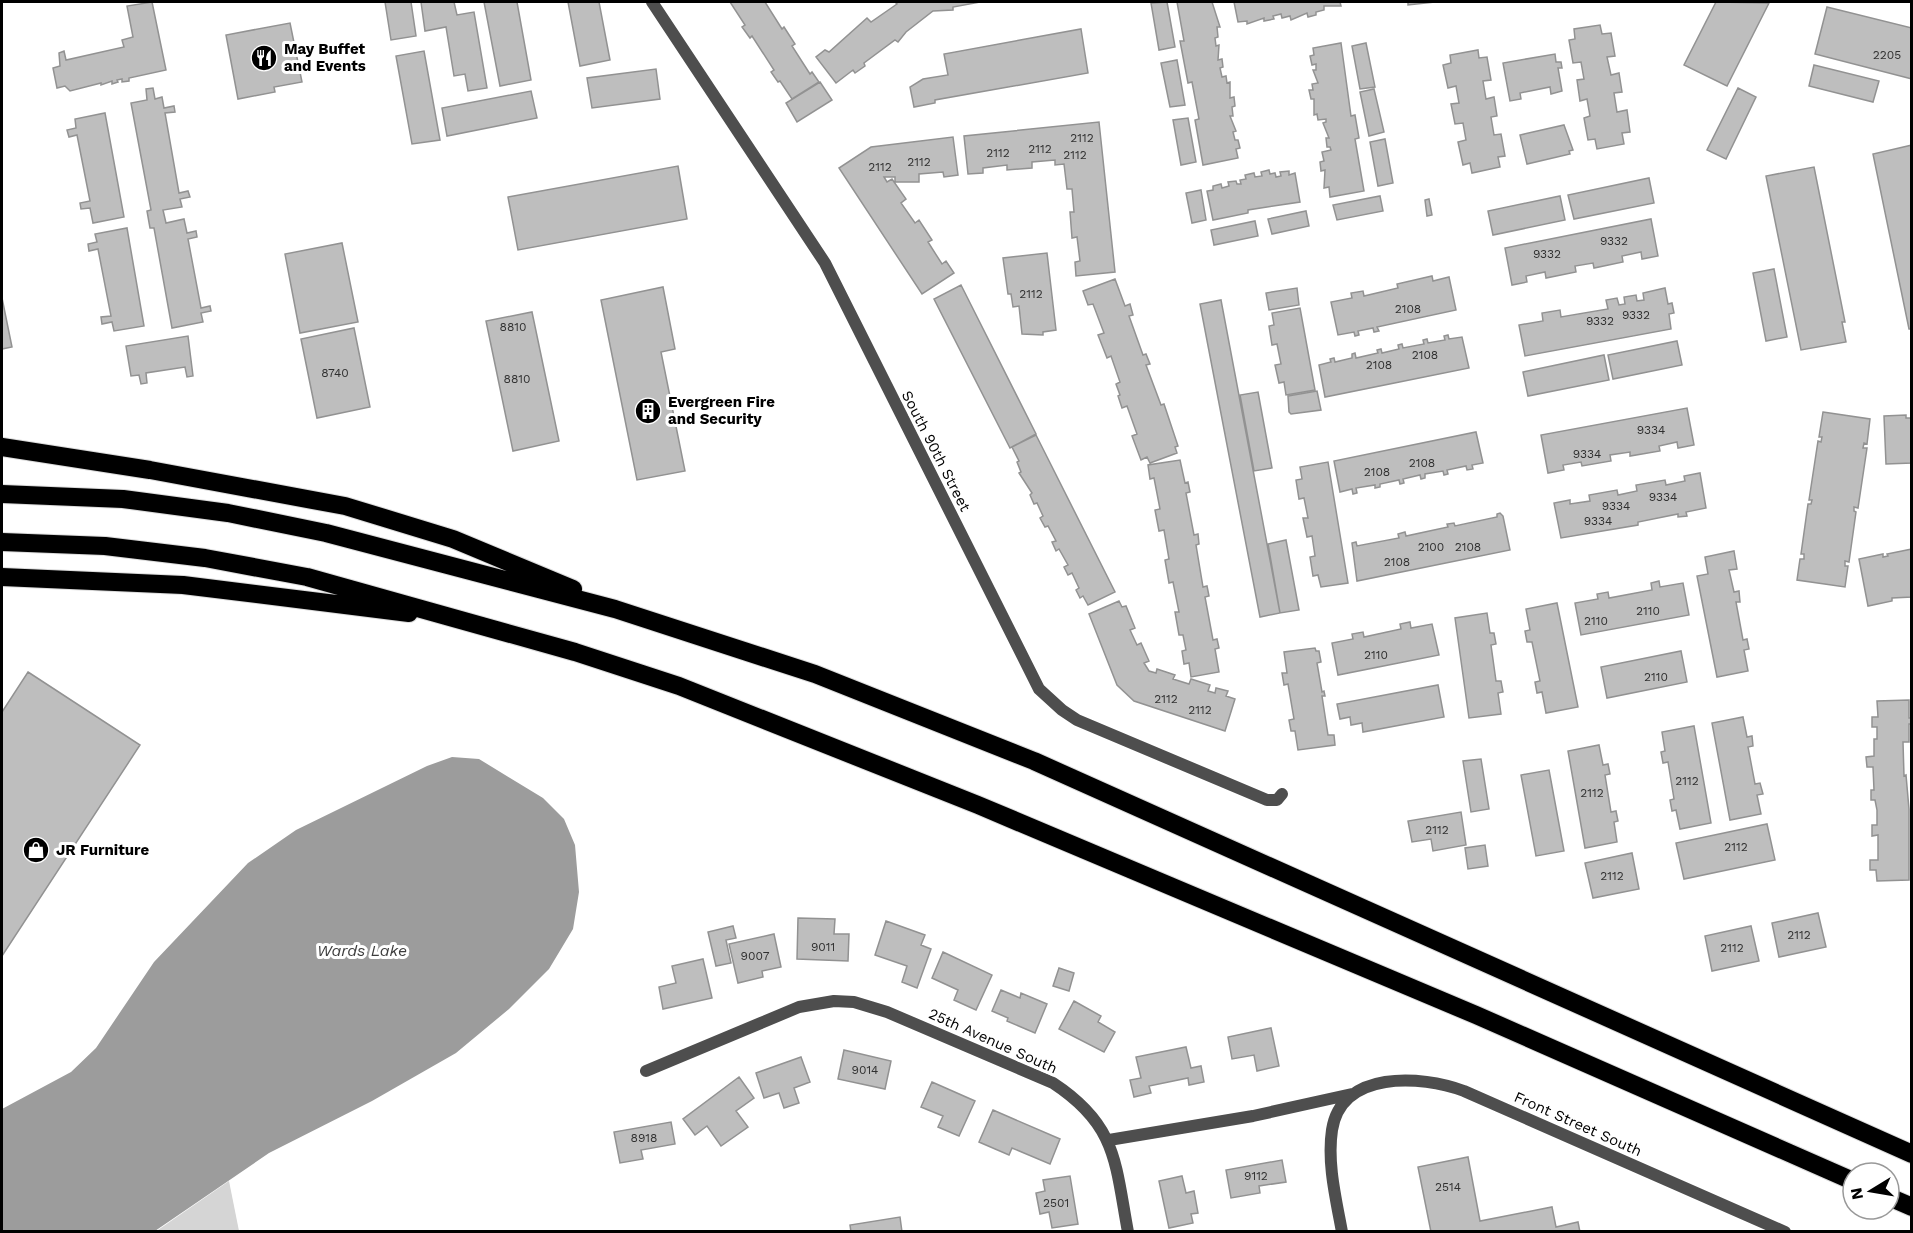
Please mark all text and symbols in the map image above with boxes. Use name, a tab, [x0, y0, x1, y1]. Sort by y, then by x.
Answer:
place label: May Buffet and Events	[284, 40, 366, 75]
restaurant icon: May Buffet and Events	[249, 43, 279, 73]
house number: 2205	[1873, 48, 1901, 62]
house number: 2112	[1070, 131, 1094, 145]
house number: 2112	[1028, 142, 1052, 156]
house number: 2112	[986, 146, 1010, 160]
house number: 2112	[1063, 148, 1087, 162]
house number: 2112	[907, 155, 931, 169]
house number: 2112	[868, 160, 892, 174]
house number: 9332	[1600, 234, 1628, 248]
house number: 9332	[1533, 247, 1561, 261]
house number: 2112	[1019, 287, 1043, 301]
house number: 2108	[1395, 302, 1421, 316]
house number: 9332	[1622, 308, 1650, 322]
house number: 9332	[1586, 314, 1614, 328]
house number: 8810	[500, 320, 526, 334]
house number: 2108	[1412, 348, 1438, 362]
house number: 2108	[1366, 358, 1392, 372]
house number: 8740	[321, 366, 349, 380]
house number: 8810	[504, 372, 530, 386]
street label: South 90th Street	[898, 388, 975, 515]
place label: Evergreen Fire and Security	[668, 393, 775, 428]
building icon: Evergreen Fire and Security	[633, 396, 663, 426]
house number: 9334	[1637, 423, 1665, 437]
house number: 9334	[1573, 447, 1601, 461]
house number: 2108	[1409, 456, 1435, 470]
house number: 2108	[1364, 465, 1390, 479]
house number: 9334	[1649, 490, 1677, 504]
house number: 9334	[1602, 499, 1630, 513]
house number: 9334	[1584, 514, 1612, 528]
house number: 2100	[1418, 540, 1444, 554]
house number: 2108	[1455, 540, 1481, 554]
house number: 2108	[1384, 555, 1410, 569]
house number: 2110	[1636, 604, 1660, 618]
house number: 2110	[1584, 614, 1608, 628]
house number: 2110	[1364, 648, 1388, 662]
house number: 2110	[1644, 670, 1668, 684]
house number: 2112	[1154, 692, 1178, 706]
house number: 2112	[1188, 703, 1212, 717]
house number: 2112	[1675, 774, 1699, 788]
house number: 2112	[1580, 786, 1604, 800]
house number: 2112	[1425, 823, 1449, 837]
shop icon: JR Furniture	[21, 835, 51, 865]
house number: 2112	[1724, 840, 1748, 854]
place label: JR Furniture	[56, 841, 149, 859]
house number: 2112	[1600, 869, 1624, 883]
house number: 2112	[1787, 928, 1811, 942]
house number: 9011	[811, 940, 835, 954]
water label: Wards Lake	[317, 941, 407, 960]
house number: 2112	[1720, 941, 1744, 955]
house number: 9007	[741, 949, 770, 963]
street label: 25th Avenue South	[926, 1004, 1060, 1078]
house number: 9014	[852, 1063, 878, 1077]
street label: Front Street South	[1511, 1088, 1645, 1160]
house number: 8918	[631, 1131, 657, 1145]
north arrow	[1841, 1161, 1901, 1221]
house number: 9112	[1244, 1169, 1268, 1183]
house number: 2514	[1435, 1180, 1461, 1194]
text: N	[1846, 1186, 1867, 1201]
house number: 2501	[1043, 1196, 1069, 1210]

